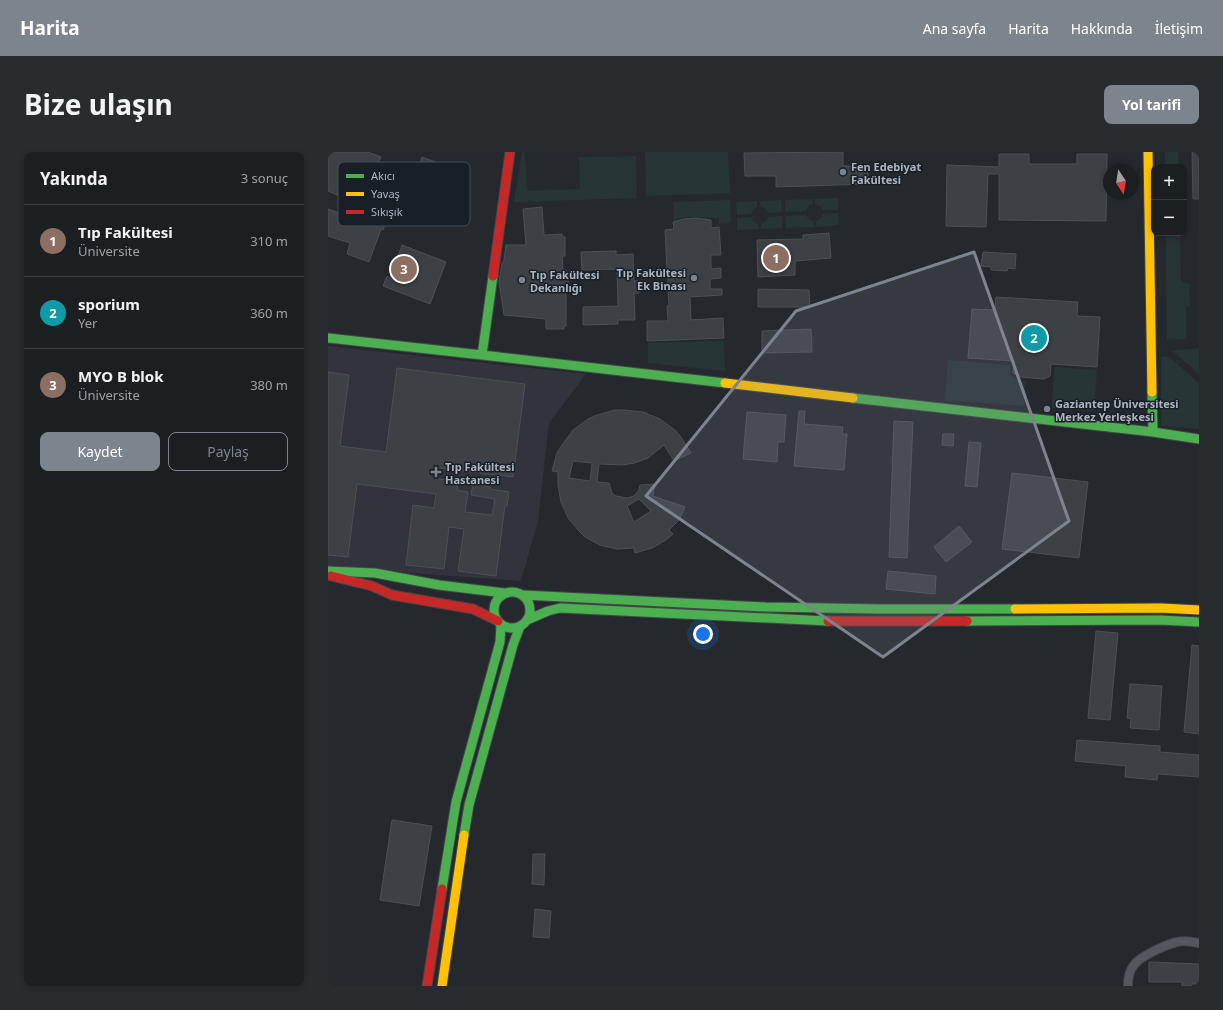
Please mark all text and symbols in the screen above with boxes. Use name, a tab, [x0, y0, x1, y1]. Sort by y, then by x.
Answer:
text: Harita	[20, 15, 80, 41]
text: Ana sayfa	[923, 19, 986, 38]
text: Harita	[1008, 19, 1049, 38]
text: Hakkında	[1071, 19, 1133, 38]
text: İletişim	[1155, 19, 1203, 38]
text: Bize ulaşın	[24, 85, 173, 123]
button: Yol tarifi	[1104, 85, 1199, 124]
place label: Fen Edebiyat Fakültesi	[851, 159, 921, 187]
legend	[338, 162, 470, 226]
north arrow	[1103, 164, 1139, 200]
map controls	[1151, 164, 1187, 236]
button: +	[1151, 164, 1187, 200]
text: Yakında	[40, 167, 108, 190]
marker: Fen Edebiyat Fakültesi	[838, 167, 848, 177]
text: Akıcı	[371, 168, 395, 183]
text: 3 sonuç	[241, 169, 288, 187]
text: Yavaş	[371, 186, 400, 201]
button: −	[1151, 200, 1187, 236]
text: Sıkışık	[371, 204, 403, 219]
text: Tıp Fakültesi	[78, 222, 173, 242]
text: 1	[49, 232, 57, 250]
text: 310 m	[250, 232, 288, 250]
text: Üniversite	[78, 242, 140, 260]
pin: 1	[763, 243, 789, 273]
pin: 3	[391, 254, 417, 284]
place label: Tıp Fakültesi Ek Binası	[617, 265, 686, 293]
place label: Tıp Fakültesi Dekanlığı	[530, 267, 599, 295]
marker: Tıp Fakültesi Ek Binası	[689, 273, 699, 283]
marker: Tıp Fakültesi Dekanlığı	[517, 275, 527, 285]
text: sporium	[78, 294, 140, 314]
text: 2	[49, 304, 57, 322]
text: 360 m	[250, 304, 288, 322]
text: Yer	[78, 314, 97, 332]
pin: 2	[1021, 323, 1047, 353]
text: MYO B blok	[78, 366, 164, 386]
text: 3	[49, 376, 57, 394]
text: 380 m	[250, 376, 288, 394]
text: Üniversite	[78, 386, 140, 404]
place label: Gaziantep Üniversitesi Merkez Yerleşkesi	[1055, 396, 1179, 424]
marker: Gaziantep Üniversitesi Merkez Yerleşkesi	[1042, 404, 1052, 414]
button: Kaydet	[40, 432, 160, 471]
button: Paylaş	[168, 432, 288, 471]
place label: Tıp Fakültesi Hastanesi	[445, 459, 514, 487]
marker: Tıp Fakültesi Hastanesi	[430, 466, 442, 478]
your location	[693, 624, 713, 644]

